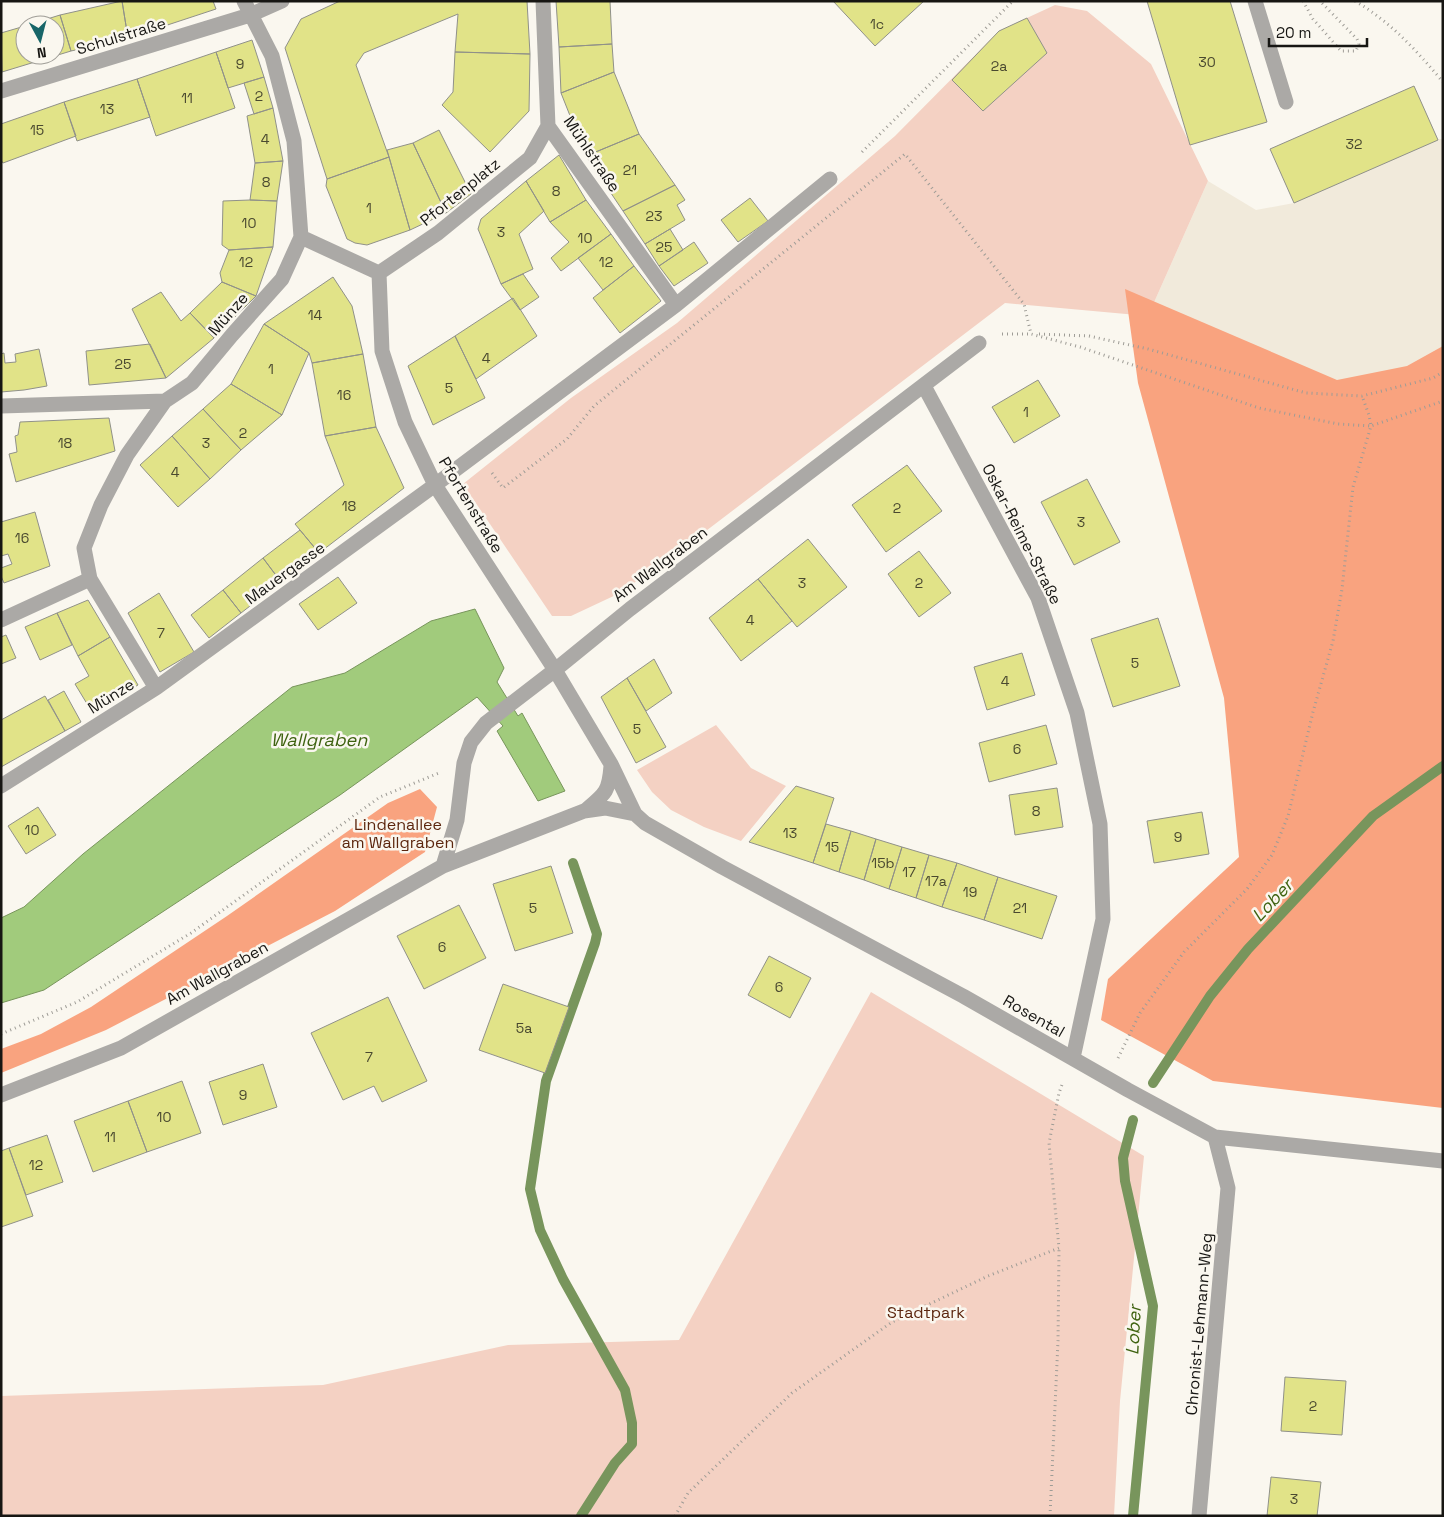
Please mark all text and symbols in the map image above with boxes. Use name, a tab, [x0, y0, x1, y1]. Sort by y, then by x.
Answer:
street label: Schulstraße	[74, 12, 168, 60]
north arrow	[15, 15, 65, 65]
house number: 1c	[870, 15, 884, 33]
scale bar	[1269, 15, 1366, 47]
text: 20 m	[1276, 23, 1311, 42]
text: N	[36, 43, 47, 62]
house number: 30	[1198, 53, 1216, 71]
house number: 9	[236, 55, 244, 73]
house number: 2a	[991, 57, 1007, 75]
house number: 2	[255, 87, 263, 105]
house number: 11	[181, 89, 193, 107]
house number: 13	[100, 100, 114, 118]
street label: Mühlstraße	[559, 112, 625, 196]
house number: 15	[30, 121, 44, 139]
house number: 4	[261, 130, 270, 148]
house number: 32	[1346, 135, 1362, 153]
street label: Pfortenplatz	[416, 153, 504, 231]
house number: 21	[623, 161, 637, 179]
house number: 8	[262, 173, 271, 191]
house number: 8	[552, 182, 561, 200]
house number: 1	[366, 199, 372, 217]
house number: 23	[646, 207, 662, 225]
house number: 10	[242, 214, 256, 232]
house number: 3	[497, 223, 505, 241]
house number: 10	[578, 229, 592, 247]
house number: 25	[656, 238, 672, 256]
house number: 12	[239, 253, 253, 271]
house number: 12	[599, 253, 613, 271]
street label: Münze	[203, 288, 253, 340]
house number: 14	[308, 306, 323, 324]
house number: 4	[482, 349, 491, 367]
house number: 25	[115, 355, 131, 373]
house number: 1	[268, 360, 274, 378]
house number: 5	[445, 379, 453, 397]
house number: 16	[337, 386, 351, 404]
house number: 1	[1023, 403, 1029, 421]
house number: 2	[239, 424, 247, 442]
house number: 18	[58, 434, 73, 452]
house number: 3	[202, 434, 210, 452]
street label: Pfortenstraße	[434, 453, 508, 557]
street label: Oskar-Reime-Straße	[977, 460, 1067, 608]
house number: 4	[171, 463, 180, 481]
house number: 18	[342, 497, 357, 515]
house number: 2	[893, 499, 901, 517]
house number: 3	[1077, 513, 1085, 531]
street label: Am Wallgraben	[608, 521, 712, 607]
house number: 16	[15, 529, 29, 547]
street label: Mauergasse	[241, 537, 329, 609]
house number: 3	[798, 574, 806, 592]
house number: 2	[915, 574, 923, 592]
house number: 4	[746, 611, 755, 629]
house number: 7	[157, 624, 165, 642]
house number: 5	[1131, 654, 1139, 672]
house number: 4	[1001, 672, 1010, 690]
street label: Münze	[84, 674, 138, 718]
house number: 5	[633, 720, 641, 738]
water label: Wallgraben	[271, 728, 368, 751]
house number: 6	[1013, 740, 1021, 758]
house number: 8	[1032, 802, 1041, 820]
park label: Lindenallee am Wallgraben	[342, 814, 454, 853]
house number: 10	[25, 821, 39, 839]
house number: 13	[783, 824, 797, 842]
house number: 9	[1174, 828, 1182, 846]
house number: 15	[825, 838, 839, 856]
house number: 15b	[871, 854, 895, 872]
house number: 17	[902, 863, 916, 881]
house number: 17a	[925, 872, 947, 890]
water label: Lober	[1247, 872, 1299, 926]
house number: 19	[963, 883, 977, 901]
house number: 5	[529, 899, 537, 917]
house number: 21	[1013, 899, 1027, 917]
street label: Am Wallgraben	[162, 936, 272, 1010]
house number: 6	[438, 938, 446, 956]
house number: 6	[775, 978, 783, 996]
street label: Rosental	[999, 990, 1069, 1042]
house number: 5a	[516, 1019, 532, 1037]
house number: 7	[365, 1048, 373, 1066]
house number: 9	[239, 1086, 247, 1104]
house number: 10	[157, 1108, 171, 1126]
house number: 11	[104, 1128, 116, 1146]
house number: 12	[29, 1156, 43, 1174]
street label: Chronist-Lehmann-Weg	[1181, 1232, 1217, 1416]
park label: Stadtpark	[887, 1302, 965, 1323]
water label: Lober	[1120, 1302, 1146, 1356]
house number: 2	[1309, 1397, 1317, 1415]
house number: 3	[1290, 1490, 1298, 1508]

